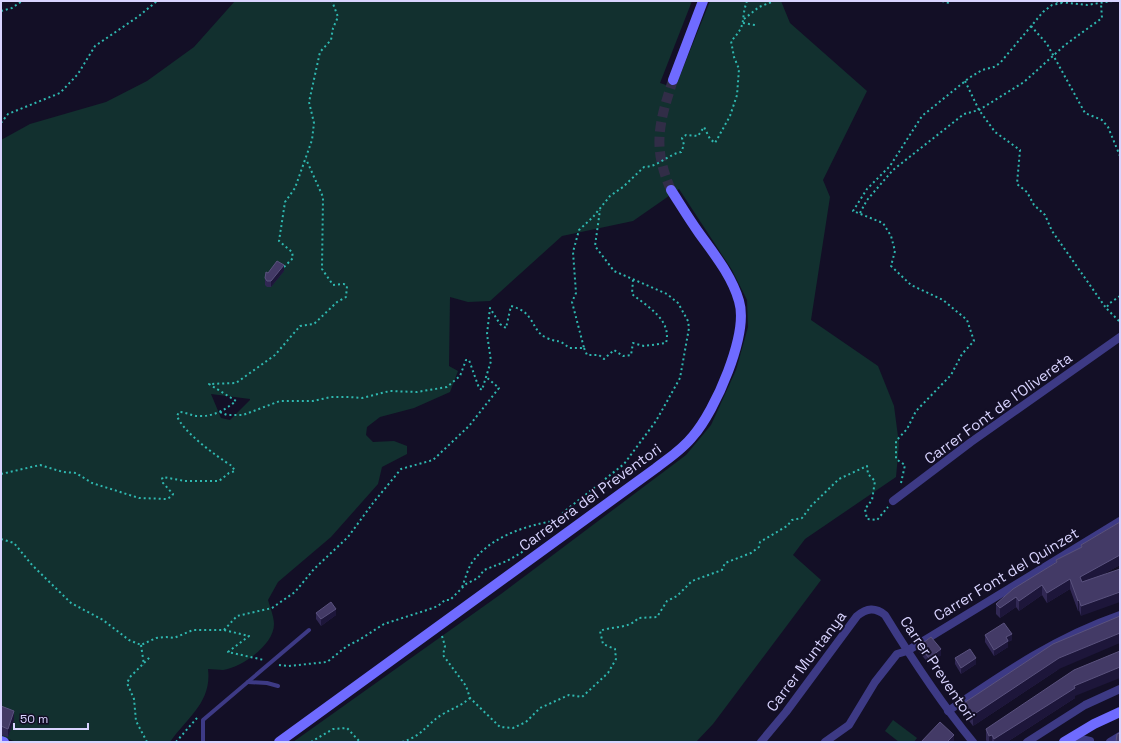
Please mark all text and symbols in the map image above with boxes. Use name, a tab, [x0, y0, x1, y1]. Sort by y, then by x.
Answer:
street label: Carrer Font de l'Olivereta	[920, 348, 1076, 468]
street label: Carretera del Preventori	[515, 439, 665, 555]
street label: Carrer Font del Quinzet	[930, 523, 1082, 625]
street label: Carrer Muntanya	[762, 607, 850, 715]
street label: Carrer Preventori	[896, 612, 980, 724]
scale bar	[14, 705, 88, 731]
text: 50 m	[20, 711, 48, 727]

